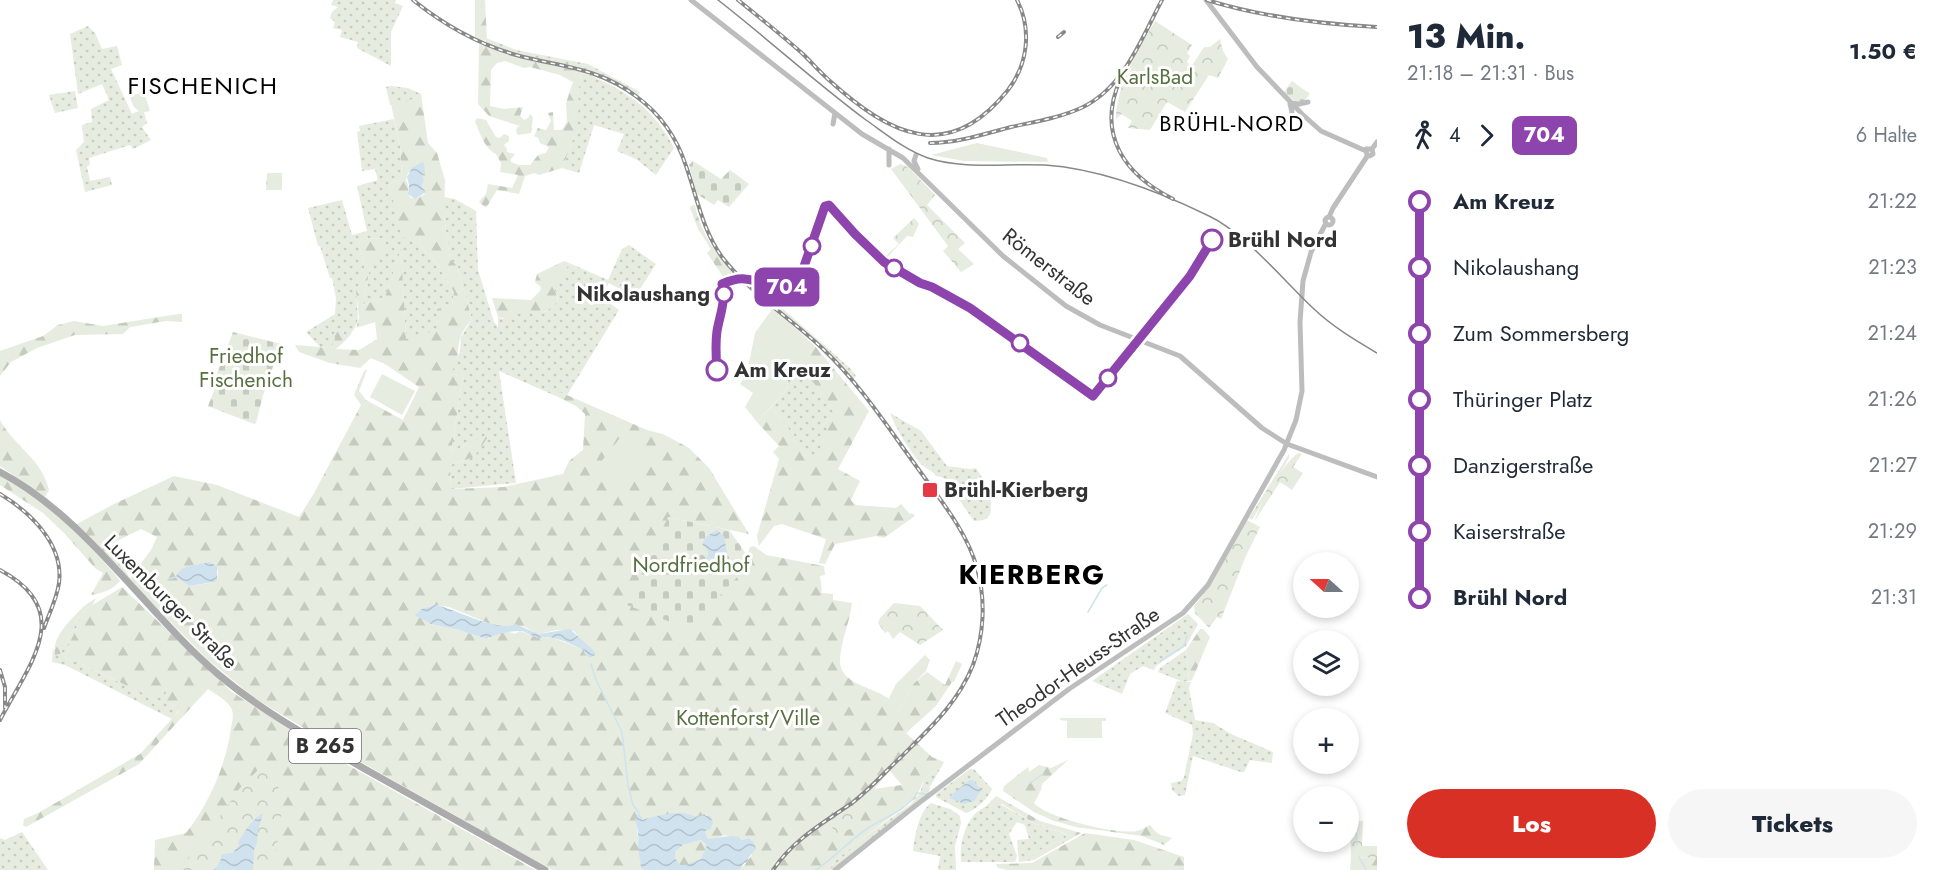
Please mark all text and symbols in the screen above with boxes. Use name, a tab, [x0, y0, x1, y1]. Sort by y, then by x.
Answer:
text: 13 Min.	[1407, 13, 1525, 60]
text: 1.50 €	[1849, 35, 1917, 67]
text: 21:18 – 21:31 · Bus	[1407, 59, 1574, 88]
park label: KarlsBad	[1117, 62, 1193, 92]
district label: FISCHENICH	[128, 68, 278, 103]
district label: BRÜHL-NORD	[1159, 107, 1305, 139]
icon: walk	[1407, 119, 1440, 152]
icon: forward	[1470, 119, 1503, 152]
text: 704	[1524, 120, 1565, 150]
text: 4	[1449, 121, 1461, 150]
text: 6 Halte	[1856, 121, 1917, 150]
text: Am Kreuz	[1453, 185, 1555, 217]
text: 21:22	[1868, 187, 1917, 216]
street label: Römerstraße	[996, 221, 1102, 313]
place label: Brühl Nord	[1228, 225, 1337, 255]
marker: Brühl Nord	[1201, 229, 1223, 251]
unlabelled marker	[803, 237, 821, 255]
text: Nikolaushang	[1453, 251, 1579, 283]
text: 21:23	[1868, 253, 1917, 282]
unlabelled marker	[885, 259, 903, 277]
line badge: 704	[752, 268, 822, 306]
text: 704	[766, 272, 808, 302]
place label: Nikolaushang	[577, 279, 710, 309]
marker: Nikolaushang	[715, 285, 733, 303]
text: Zum Sommersberg	[1453, 317, 1629, 349]
text: 21:24	[1868, 319, 1917, 348]
unlabelled marker	[1011, 334, 1029, 352]
park label: Friedhof Fischenich	[199, 341, 293, 395]
place label: Am Kreuz	[733, 355, 831, 385]
marker: Am Kreuz	[706, 359, 728, 381]
unlabelled marker	[1099, 369, 1117, 387]
text: Thüringer Platz	[1453, 383, 1592, 415]
text: 21:26	[1868, 385, 1917, 414]
text: Danzigerstraße	[1453, 449, 1593, 481]
text: 21:27	[1869, 451, 1917, 480]
place label: Brühl-Kierberg	[944, 475, 1088, 505]
marker: Brühl-Kierberg	[921, 481, 939, 499]
text: Kaiserstraße	[1453, 515, 1566, 547]
text: 21:29	[1868, 517, 1917, 546]
street label: Luxemburger Straße	[97, 528, 245, 676]
park label: Nordfriedhof	[633, 550, 750, 580]
north arrow	[1293, 552, 1359, 618]
map controls	[1293, 552, 1359, 852]
district label: KIERBERG	[959, 555, 1105, 594]
text: Brühl Nord	[1453, 581, 1567, 613]
text: 21:31	[1871, 583, 1917, 612]
street label: Theodor-Heuss-Straße	[990, 599, 1166, 735]
button: layers	[1293, 630, 1359, 696]
park label: Kottenforst/Ville	[676, 703, 820, 733]
button: +	[1293, 708, 1359, 774]
road number: B 265	[289, 729, 361, 763]
button: −	[1293, 786, 1359, 852]
button: Los	[1407, 789, 1656, 858]
button: Tickets	[1668, 789, 1917, 858]

